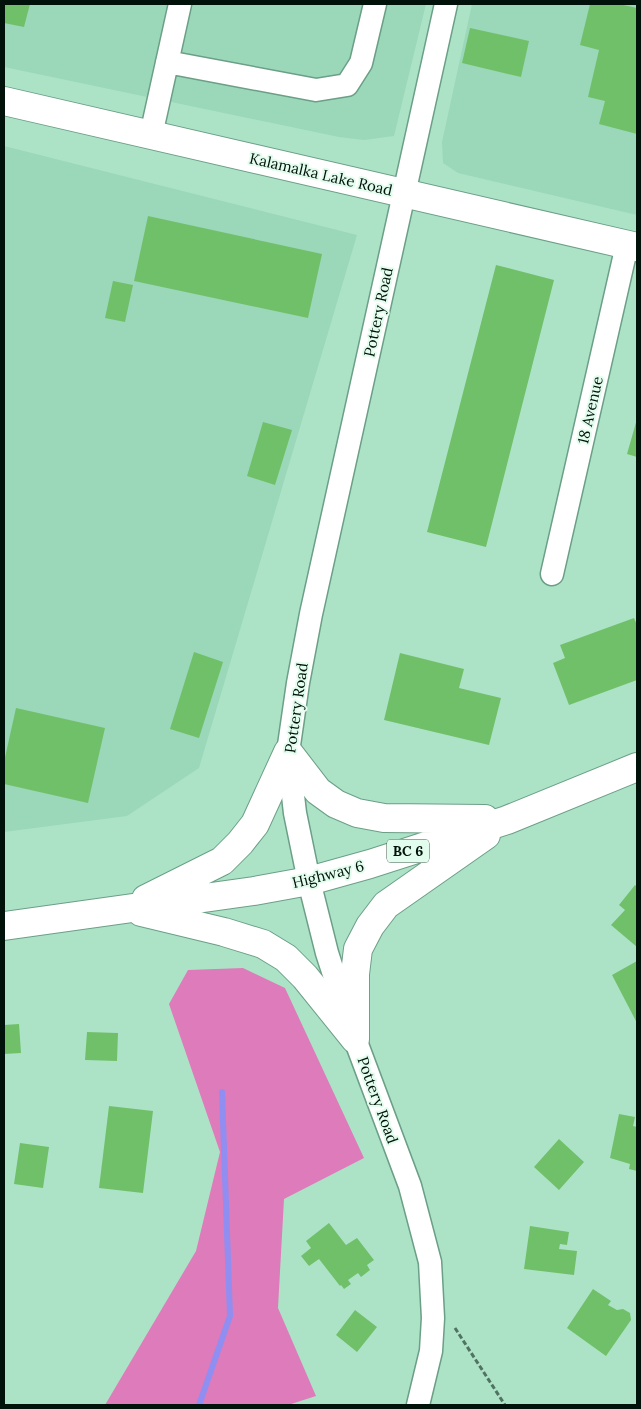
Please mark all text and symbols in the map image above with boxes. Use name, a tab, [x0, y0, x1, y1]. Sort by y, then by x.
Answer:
street label: Kalamalka Lake Road	[248, 148, 394, 200]
street label: Pottery Road	[359, 265, 397, 358]
street label: 18 Avenue	[573, 374, 607, 446]
street label: Pottery Road	[280, 662, 312, 754]
road number: BC 6	[387, 839, 429, 862]
street label: Highway 6	[290, 856, 366, 892]
street label: Pottery Road	[354, 1054, 403, 1146]

